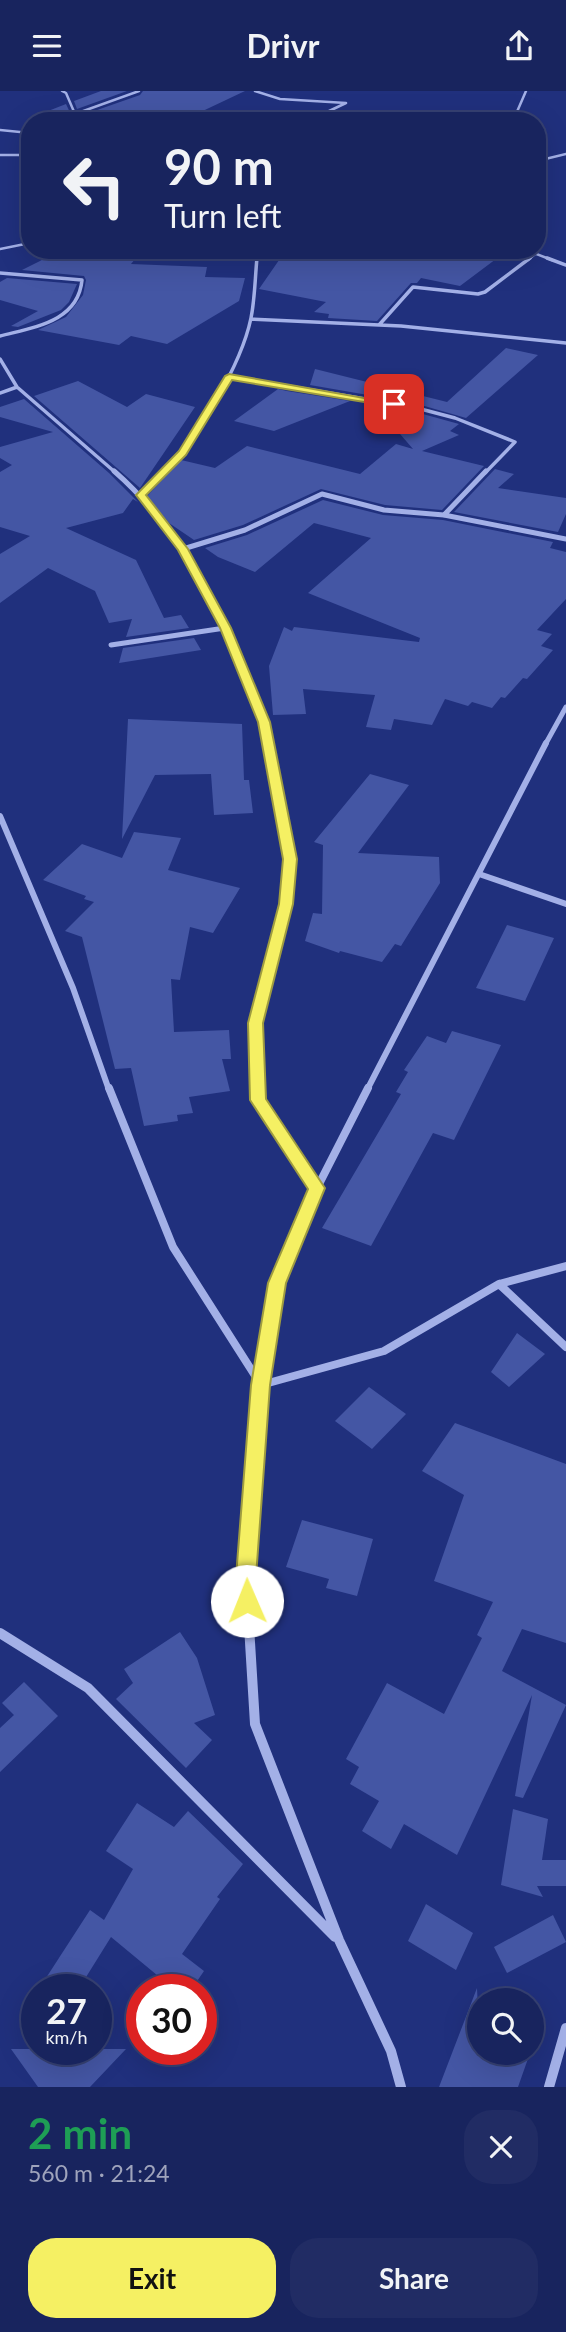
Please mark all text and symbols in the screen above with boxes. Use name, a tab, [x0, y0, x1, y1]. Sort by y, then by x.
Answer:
text: Drivr	[247, 26, 319, 65]
icon: menu	[28, 27, 66, 65]
icon: share	[500, 27, 538, 65]
text: 90 m	[164, 137, 274, 195]
icon: left	[49, 140, 140, 231]
text: Turn left	[164, 196, 281, 235]
pin	[364, 374, 424, 434]
icon: arrive	[375, 385, 413, 423]
position arrow	[210, 1564, 284, 1638]
speed limit sign: 30	[126, 1974, 217, 2065]
map controls	[467, 1988, 544, 2065]
button: search	[467, 1988, 544, 2065]
text: 27	[46, 1989, 87, 2031]
text: km/h	[45, 2026, 88, 2048]
text: 2 min	[28, 2108, 132, 2158]
button: close	[464, 2110, 538, 2184]
text: 560 m · 21:24	[28, 2159, 170, 2187]
button: Exit	[28, 2238, 276, 2318]
button: Share	[290, 2238, 538, 2318]

